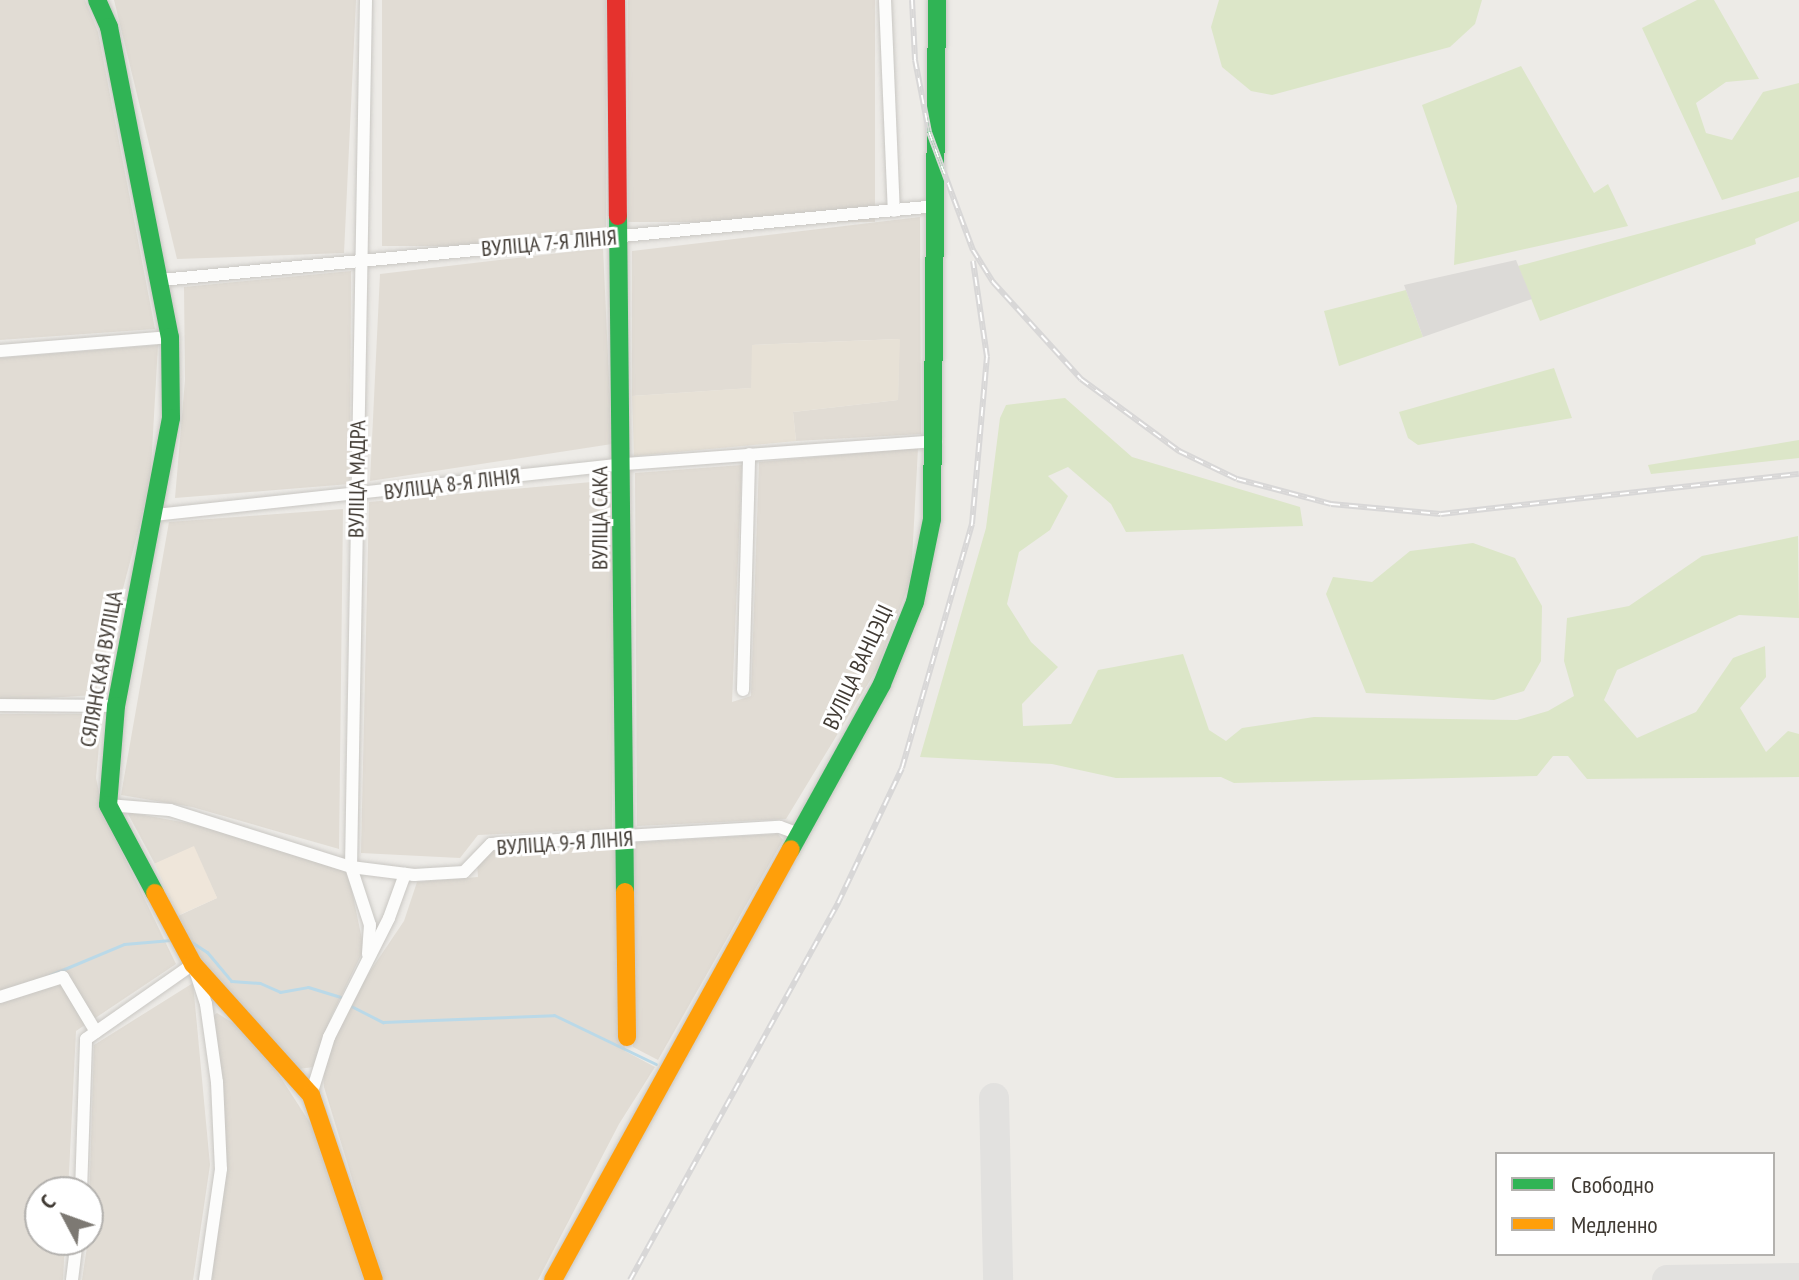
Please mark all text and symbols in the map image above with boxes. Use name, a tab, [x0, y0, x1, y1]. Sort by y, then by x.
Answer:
street label: ВУЛІЦА 7-Я ЛІНІЯ	[480, 224, 618, 262]
street label: ВУЛІЦА МАДРА	[343, 419, 371, 539]
street label: ВУЛІЦА 8-Я ЛІНІЯ	[382, 463, 522, 505]
street label: ВУЛІЦА САКА	[587, 466, 613, 570]
street label: СЯЛЯНСКАЯ ВУЛІЦА	[74, 589, 128, 749]
street label: ВУЛІЦА ВАНЦЭЦІ	[817, 600, 899, 734]
street label: ВУЛІЦА 9-Я ЛІНІЯ	[495, 825, 635, 861]
legend	[1495, 1152, 1775, 1256]
text: Свободно	[1571, 1169, 1654, 1200]
north arrow	[24, 1176, 104, 1256]
text: С	[34, 1189, 61, 1215]
text: Медленно	[1571, 1209, 1658, 1240]

